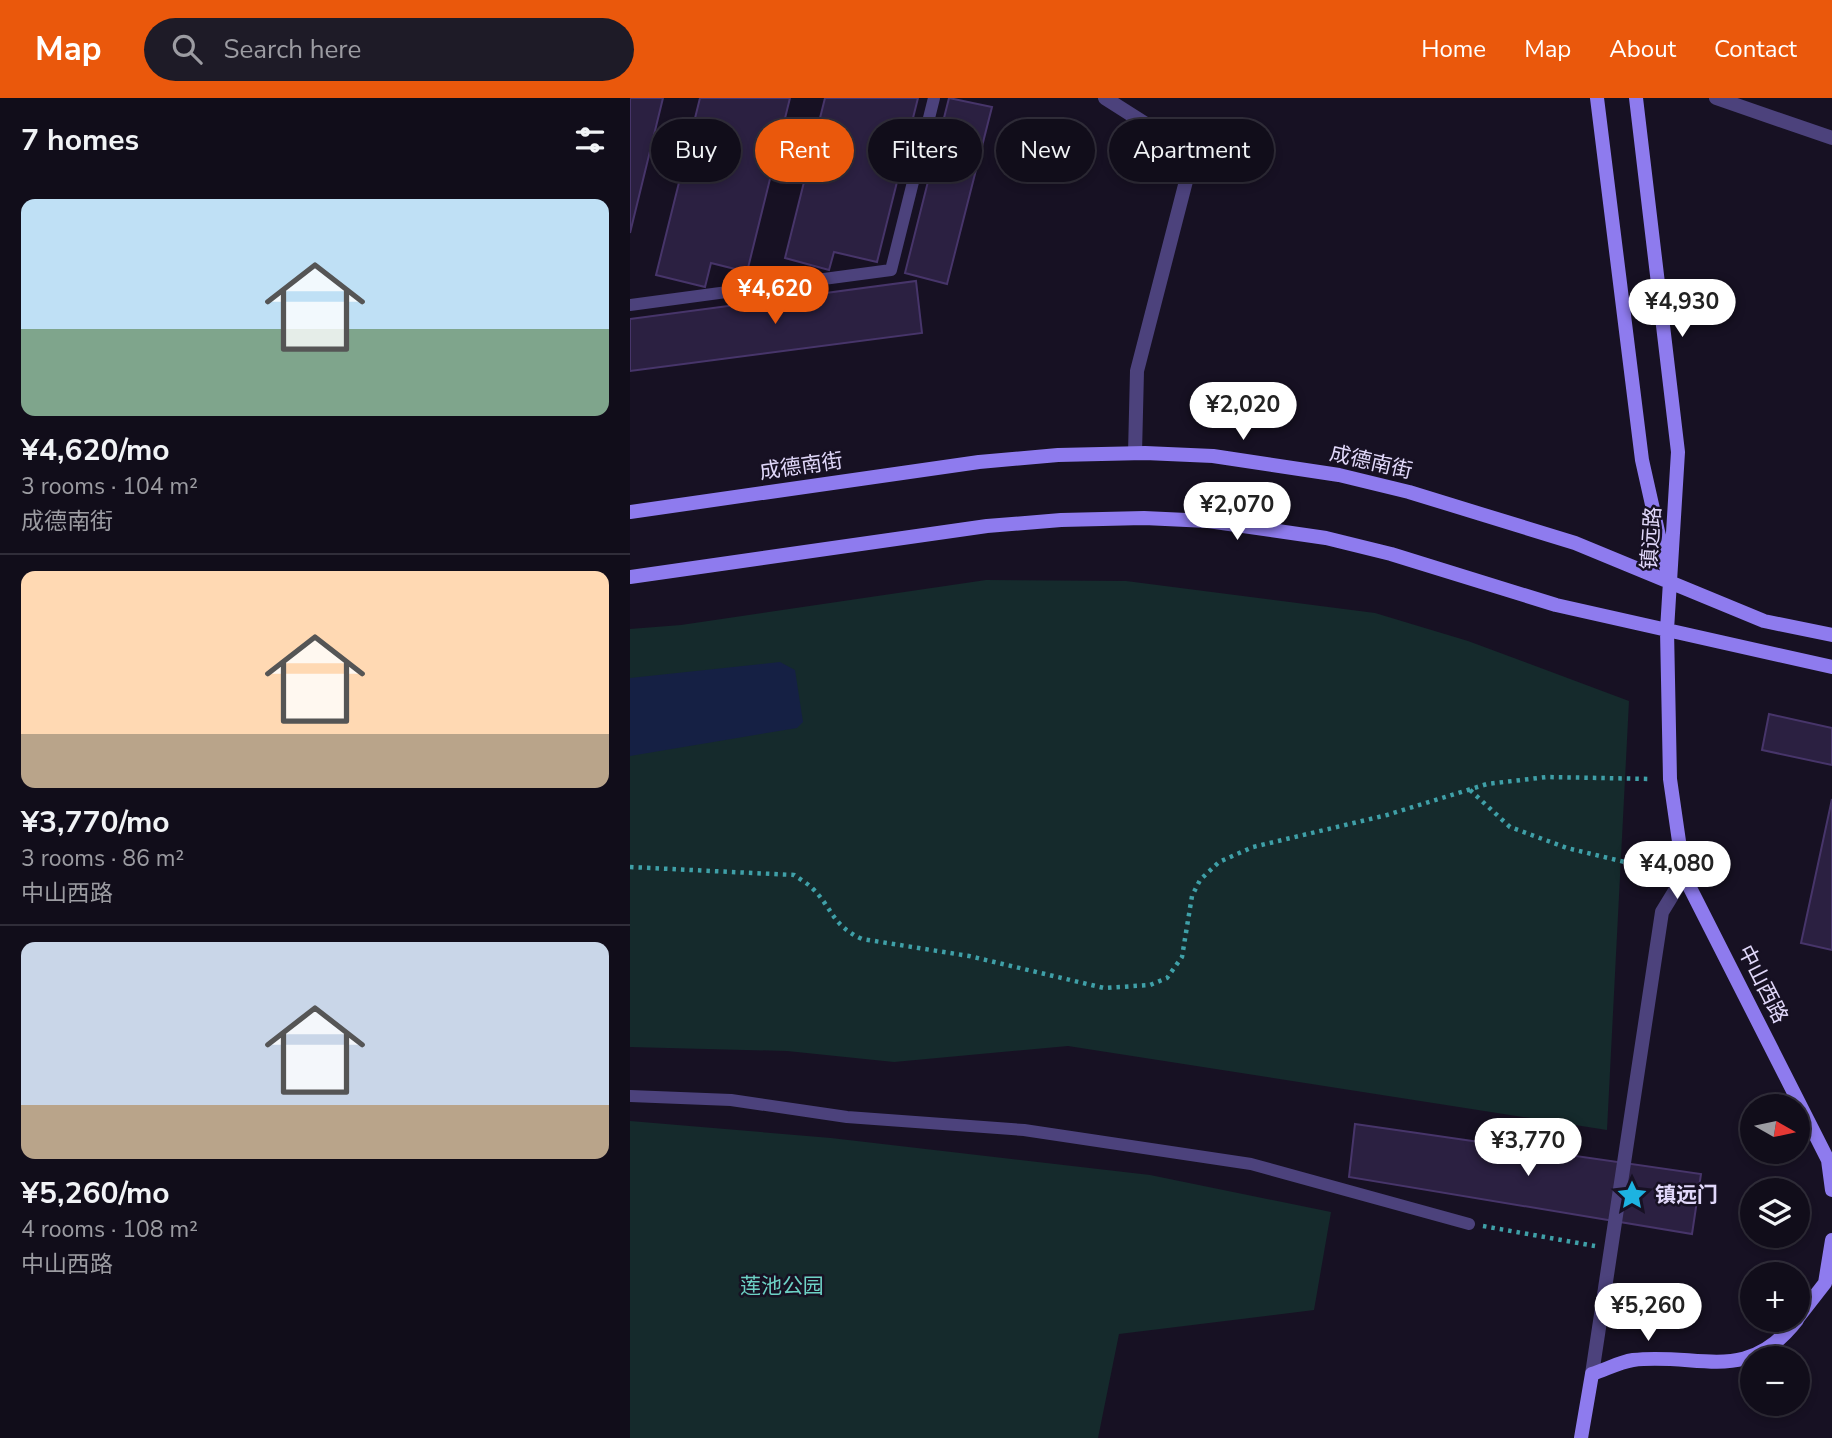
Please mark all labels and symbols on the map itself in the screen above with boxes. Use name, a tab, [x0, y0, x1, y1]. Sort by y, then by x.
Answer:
pin: ¥4,620	[718, 266, 832, 326]
pin: ¥4,930	[1625, 280, 1739, 339]
pin: ¥2,020	[1186, 382, 1300, 442]
street label: 成德南街	[1327, 439, 1415, 485]
street label: 成德南街	[757, 446, 845, 486]
pin: ¥2,070	[1180, 482, 1294, 542]
street label: 镇远路	[1635, 506, 1667, 570]
pin: ¥4,080	[1620, 842, 1734, 901]
street label: 中山西路	[1731, 940, 1795, 1028]
north arrow	[1740, 1094, 1810, 1164]
pin: ¥3,770	[1471, 1118, 1585, 1178]
place icon: 镇远门	[1615, 1178, 1649, 1212]
place label: 镇远门	[1655, 1181, 1718, 1209]
park label: 莲池公园	[740, 1272, 824, 1300]
pin: ¥5,260	[1591, 1284, 1705, 1343]

